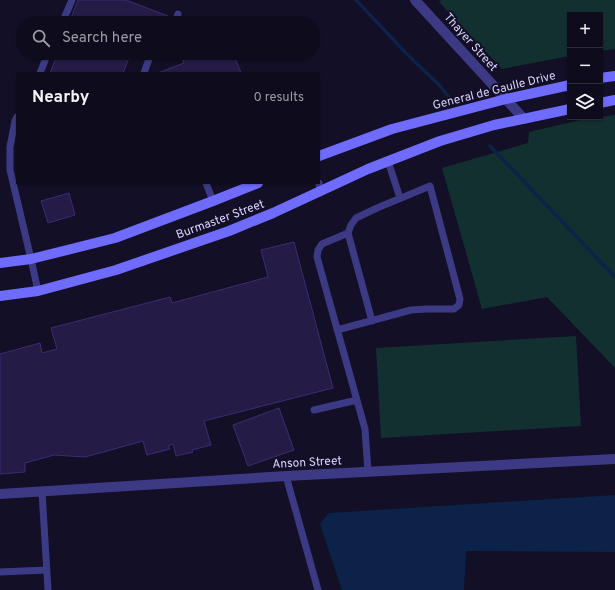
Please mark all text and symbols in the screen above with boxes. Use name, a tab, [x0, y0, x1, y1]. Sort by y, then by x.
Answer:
street label: Thayer Street	[440, 10, 501, 75]
map controls	[567, 12, 603, 120]
button: +	[567, 12, 603, 48]
search box	[16, 16, 320, 60]
icon: search	[30, 27, 52, 49]
text: Search here	[62, 29, 142, 48]
button: −	[567, 48, 603, 84]
street label: General de Gaulle Drive	[431, 68, 557, 114]
button: layers	[567, 84, 603, 120]
text: Nearby	[32, 87, 89, 109]
text: 0 results	[253, 90, 304, 106]
street label: Burmaster Street	[174, 197, 267, 243]
street label: Anson Street	[272, 453, 342, 473]

